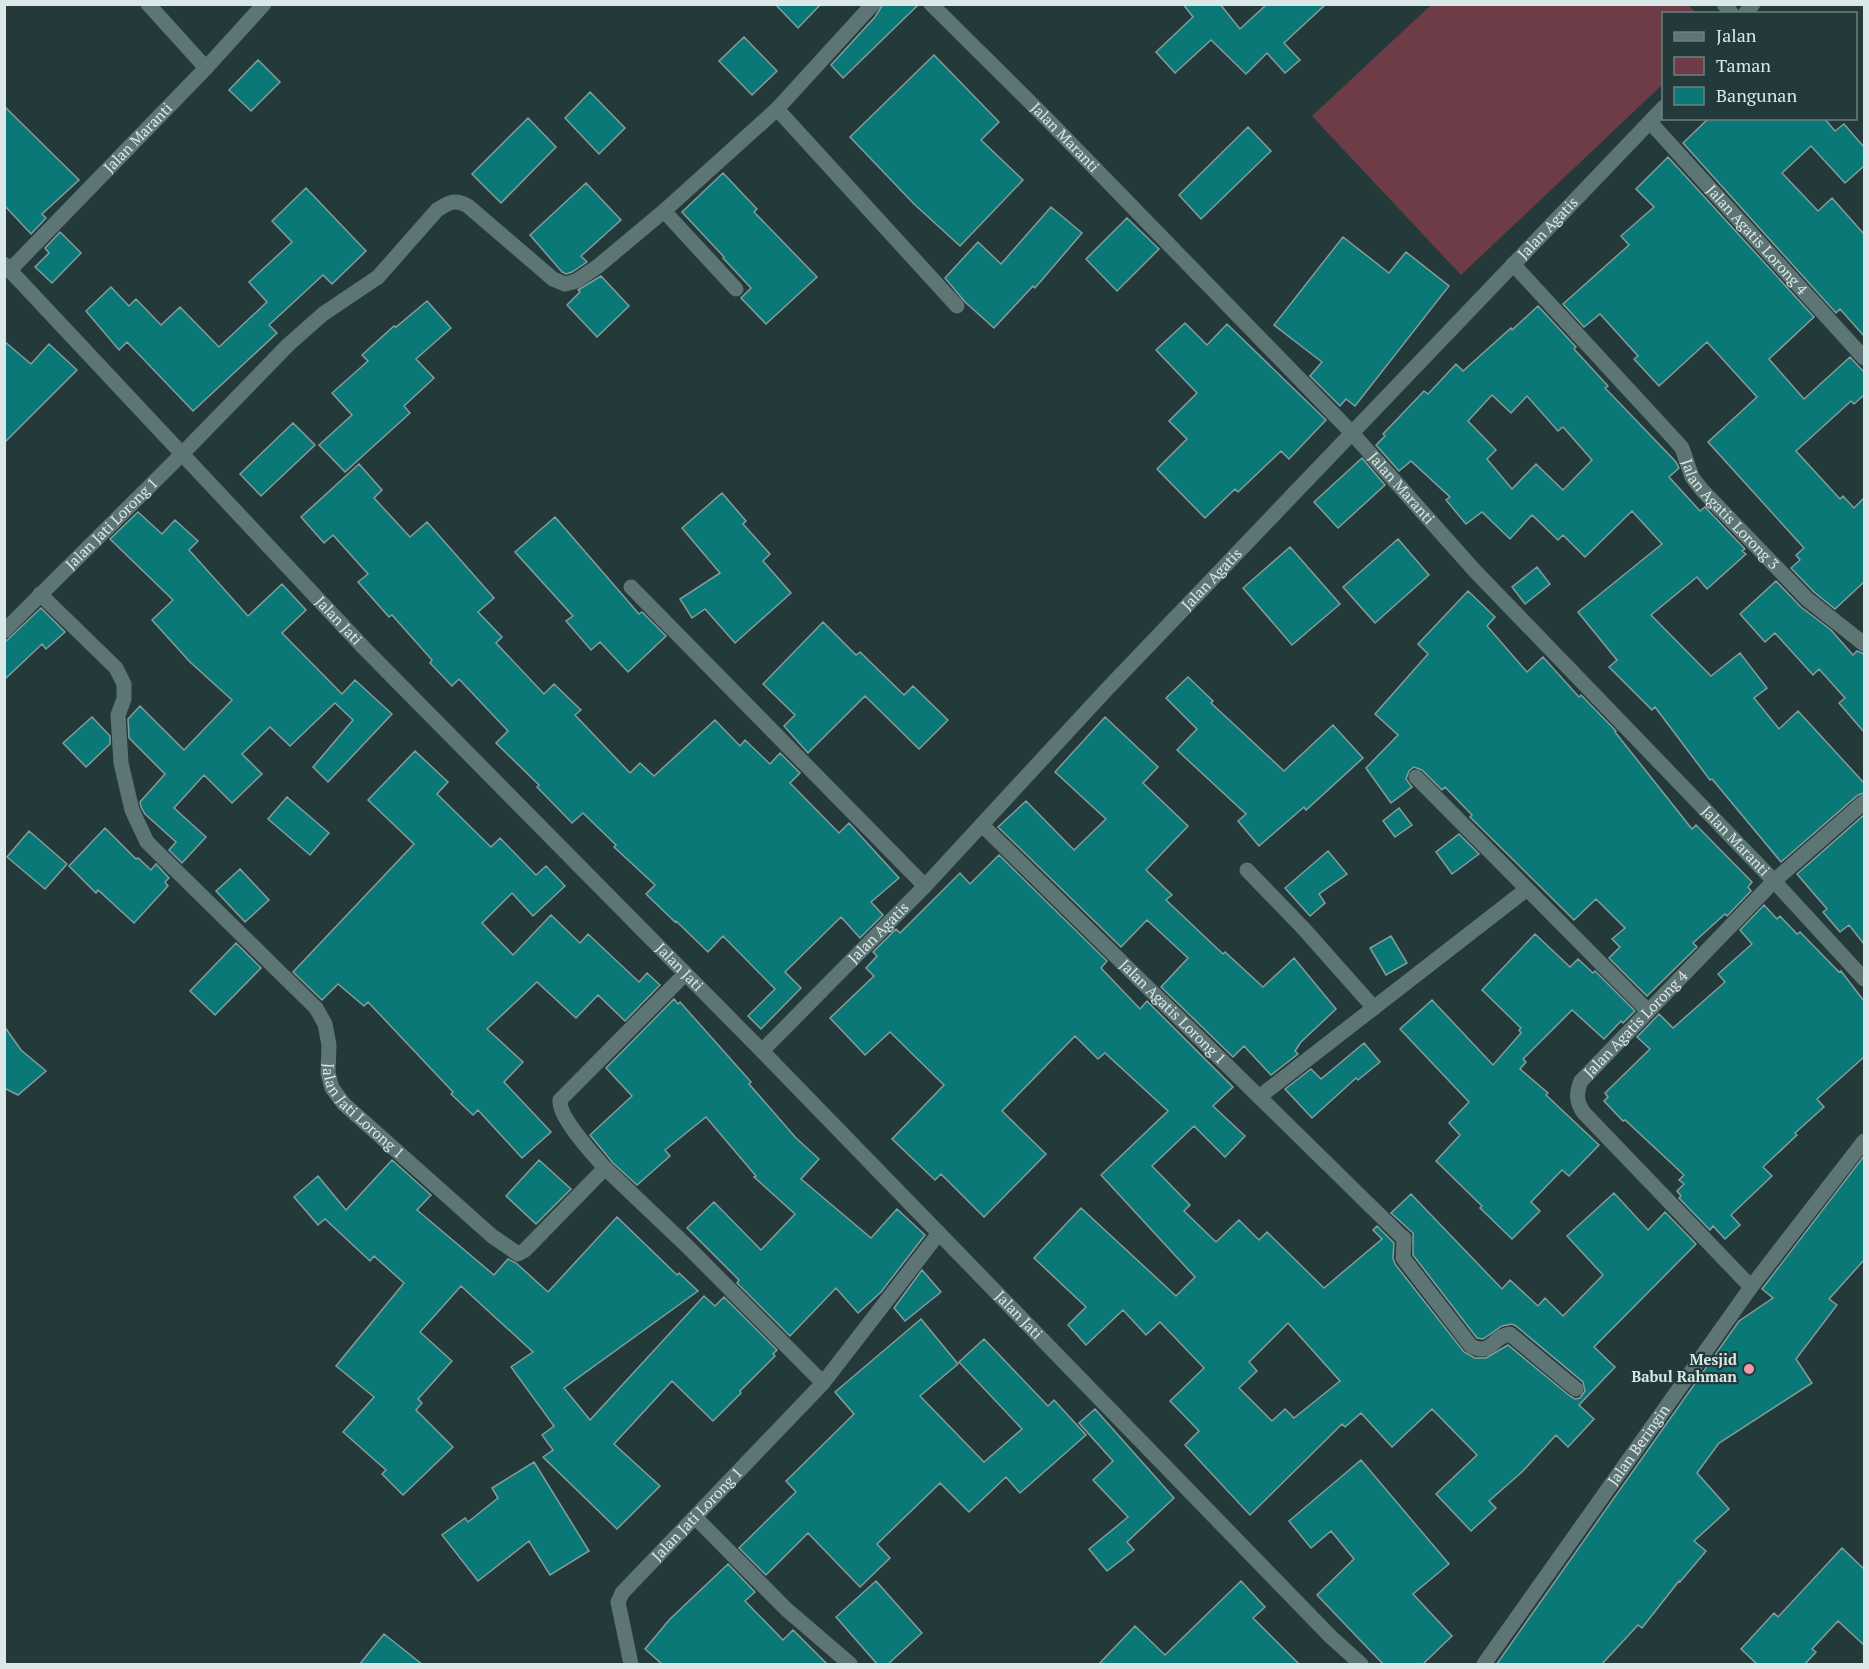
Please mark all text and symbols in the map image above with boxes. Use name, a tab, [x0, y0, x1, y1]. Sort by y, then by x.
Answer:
legend	[1662, 12, 1857, 120]
text: Jalan	[1716, 23, 1757, 47]
text: Taman	[1716, 53, 1771, 77]
text: Bangunan	[1716, 83, 1797, 107]
street label: Jalan Maranti	[1027, 97, 1104, 176]
street label: Jalan Maranti	[99, 98, 176, 177]
street label: Jalan Agatis Lorong 4	[1703, 180, 1813, 298]
street label: Jalan Agatis	[1513, 192, 1582, 263]
street label: Jalan Maranti	[1364, 447, 1439, 528]
street label: Jalan Agatis Lorong 3	[1678, 456, 1784, 573]
street label: Jalan Jati Lorong 1	[60, 473, 162, 574]
street label: Jalan Agatis	[1177, 543, 1246, 614]
street label: Jalan Jati	[311, 591, 367, 649]
street label: Jalan Maranti	[1698, 801, 1775, 880]
street label: Jalan Agatis	[843, 897, 913, 967]
street label: Jalan Jati	[652, 938, 708, 995]
street label: Jalan Agatis Lorong 1	[1116, 955, 1231, 1068]
street label: Jalan Agatis Lorong 4	[1579, 966, 1691, 1081]
street label: Jalan Jati Lorong 1	[319, 1063, 409, 1162]
street label: Jalan Jati	[991, 1286, 1047, 1343]
place label: Mesjid Babul Rahman	[1631, 1349, 1737, 1386]
marker: Mesjid Babul Rahman	[1742, 1362, 1756, 1376]
street label: Jalan Beringin	[1603, 1400, 1674, 1489]
street label: Jalan Jati Lorong 1	[647, 1462, 746, 1565]

